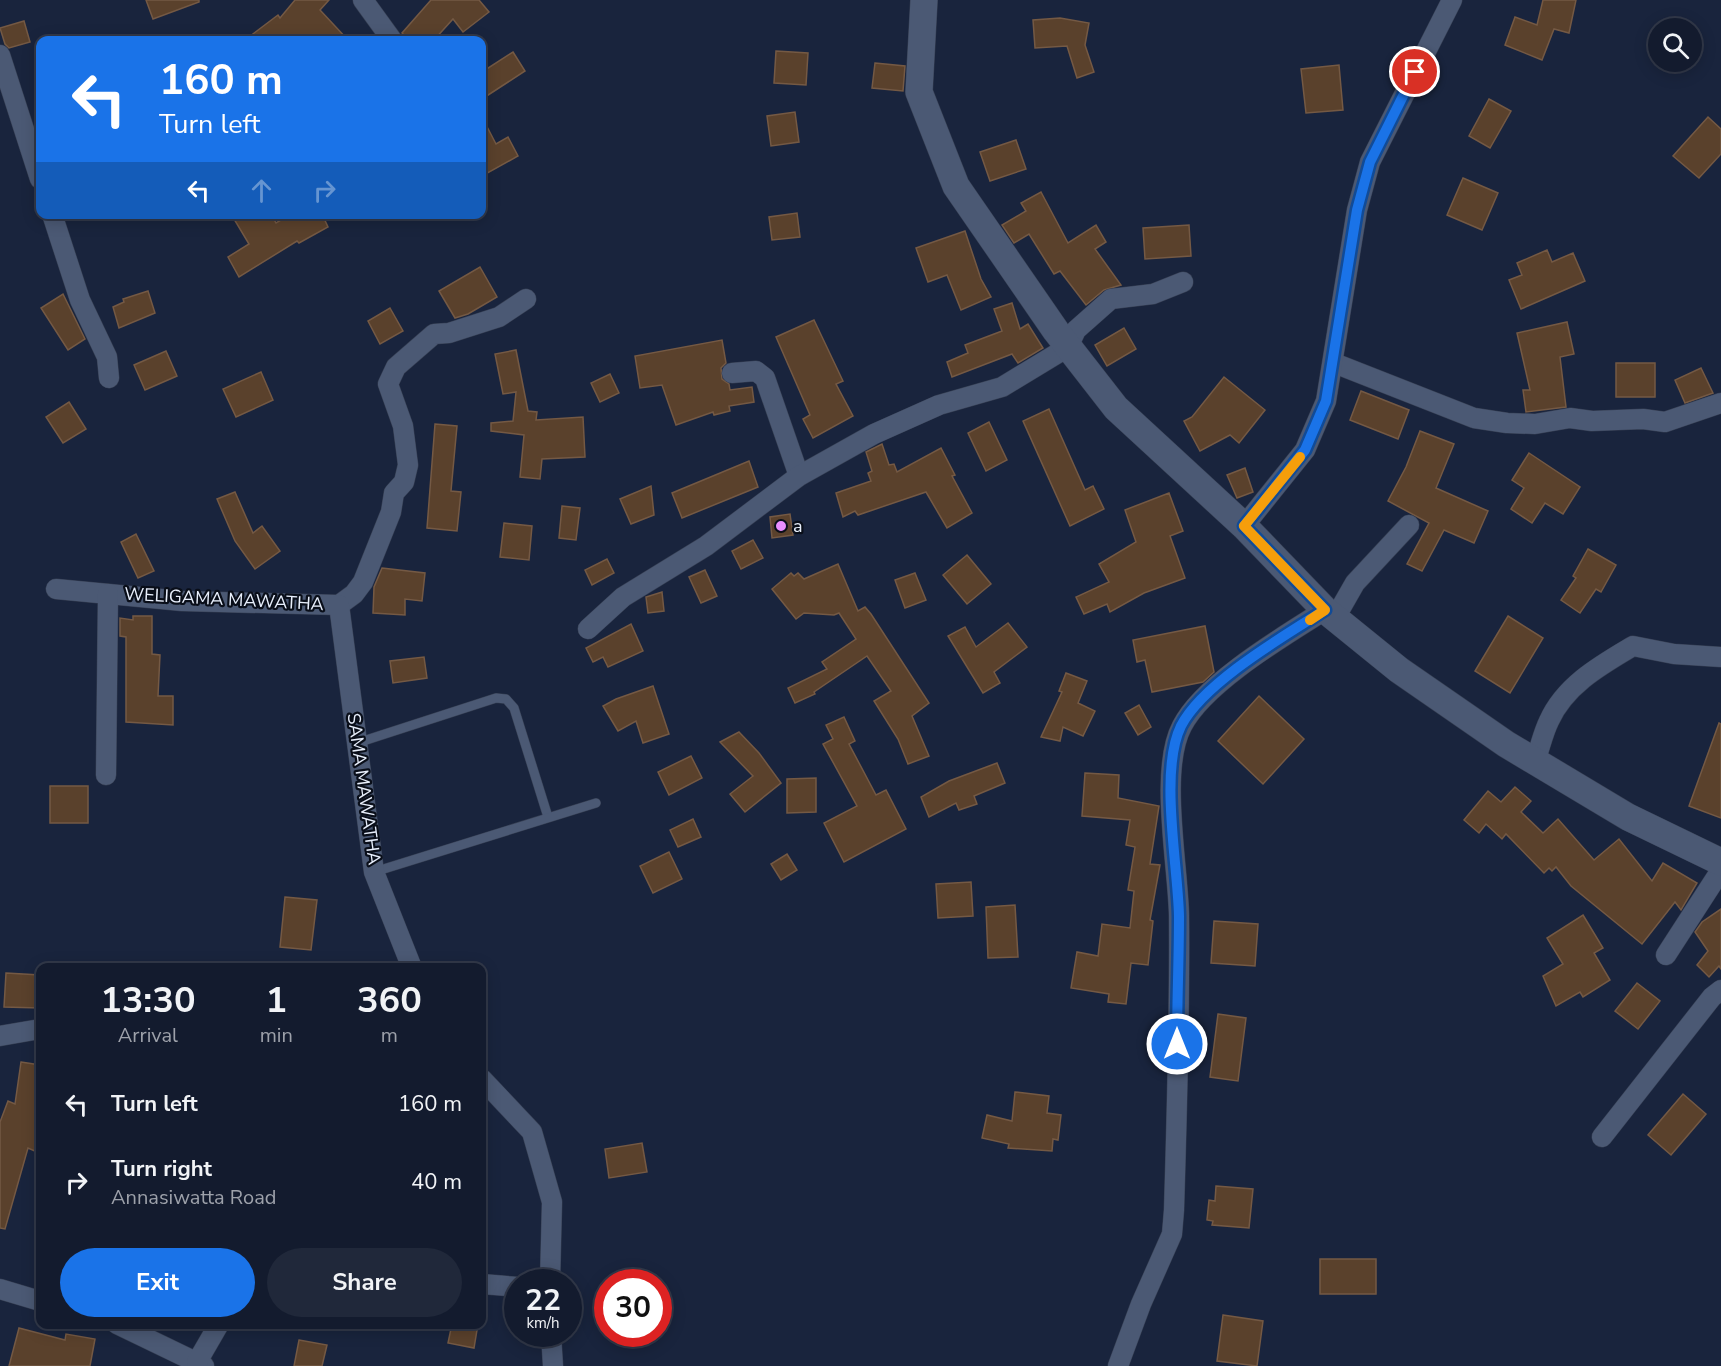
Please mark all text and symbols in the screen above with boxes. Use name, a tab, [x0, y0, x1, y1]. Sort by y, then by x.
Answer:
map controls	[1648, 18, 1702, 72]
button: search	[1648, 18, 1702, 72]
pin	[1389, 46, 1440, 97]
text: 160 m	[159, 52, 283, 109]
icon: arrive	[1398, 55, 1431, 88]
icon: left	[60, 60, 138, 138]
text: Turn left	[159, 106, 260, 143]
icon: left	[182, 174, 215, 207]
icon: ahead	[245, 174, 278, 207]
icon: right	[308, 174, 341, 207]
place label: a	[793, 514, 803, 538]
marker: a	[774, 519, 788, 533]
street label: WELIGAMA MAWATHA	[124, 582, 324, 616]
street label: SAMA MAWATHA	[341, 712, 387, 866]
text: 13:30	[100, 976, 196, 1025]
text: 1	[265, 976, 287, 1025]
text: 360	[357, 976, 422, 1025]
position arrow	[1145, 1012, 1209, 1076]
text: Arrival	[118, 1022, 178, 1049]
text: min	[260, 1022, 293, 1049]
text: m	[381, 1022, 398, 1049]
icon: left	[60, 1088, 93, 1121]
text: Turn left	[111, 1089, 198, 1119]
text: 160 m	[398, 1089, 462, 1119]
text: Turn right	[111, 1154, 212, 1184]
icon: right	[60, 1166, 93, 1199]
text: 40 m	[411, 1167, 462, 1197]
text: Annasiwatta Road	[111, 1184, 276, 1211]
button: Exit	[60, 1248, 255, 1317]
button: Share	[267, 1248, 462, 1317]
speed limit sign: 30	[594, 1269, 672, 1347]
text: 22	[525, 1280, 561, 1321]
text: km/h	[526, 1313, 560, 1333]

